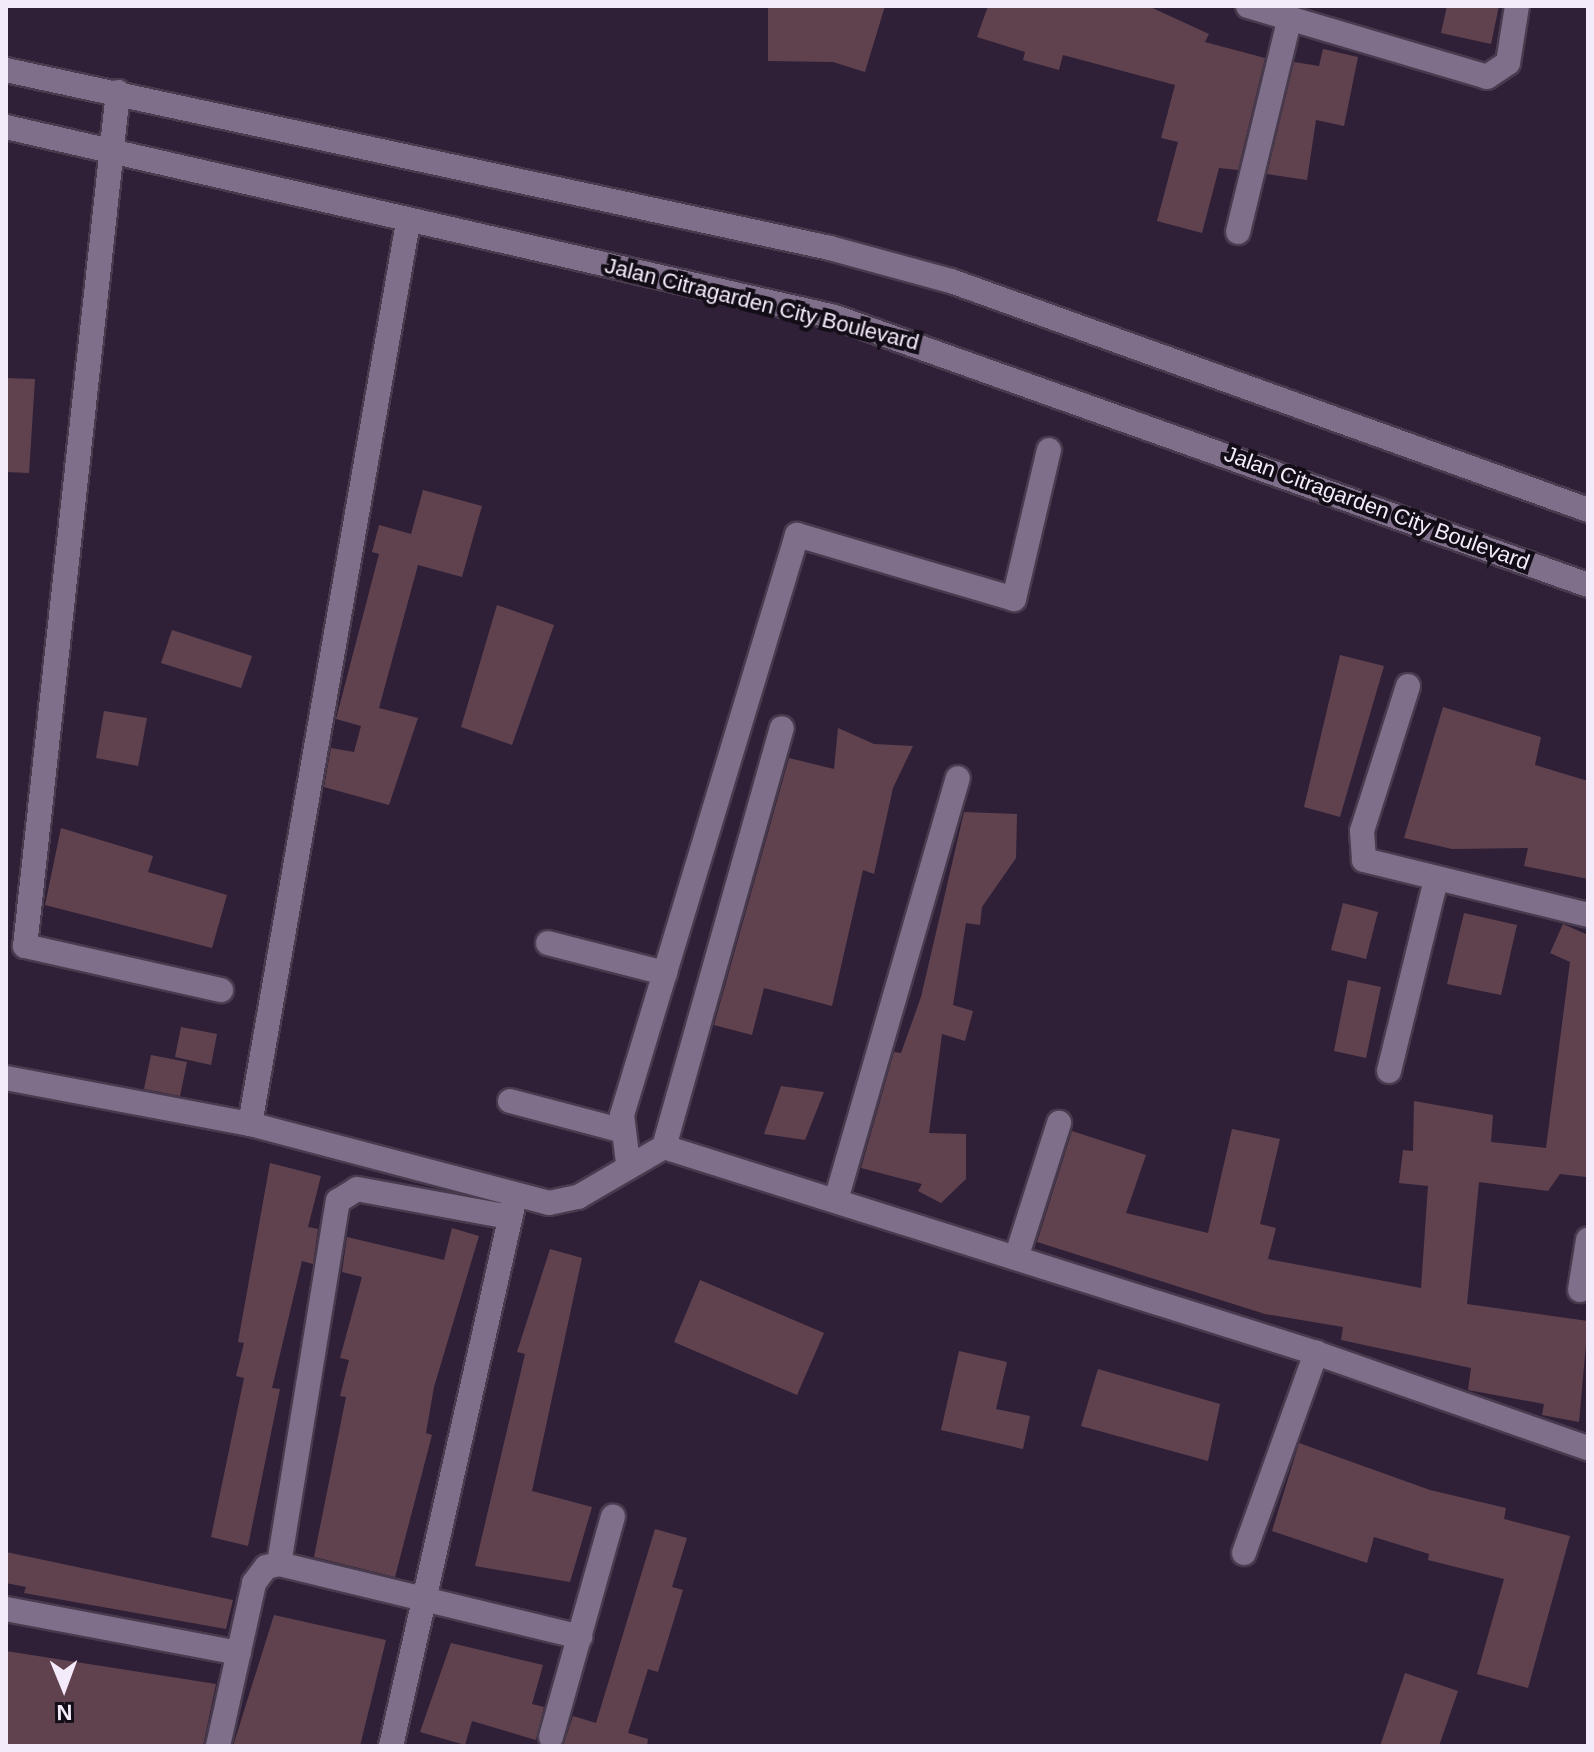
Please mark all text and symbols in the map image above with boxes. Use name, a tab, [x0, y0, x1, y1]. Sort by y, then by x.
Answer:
street label: Jalan Citragarden City Boulevard	[602, 252, 922, 356]
street label: Jalan Citragarden City Boulevard	[1221, 440, 1533, 576]
north arrow	[24, 1648, 104, 1728]
text: N	[56, 1700, 73, 1725]

